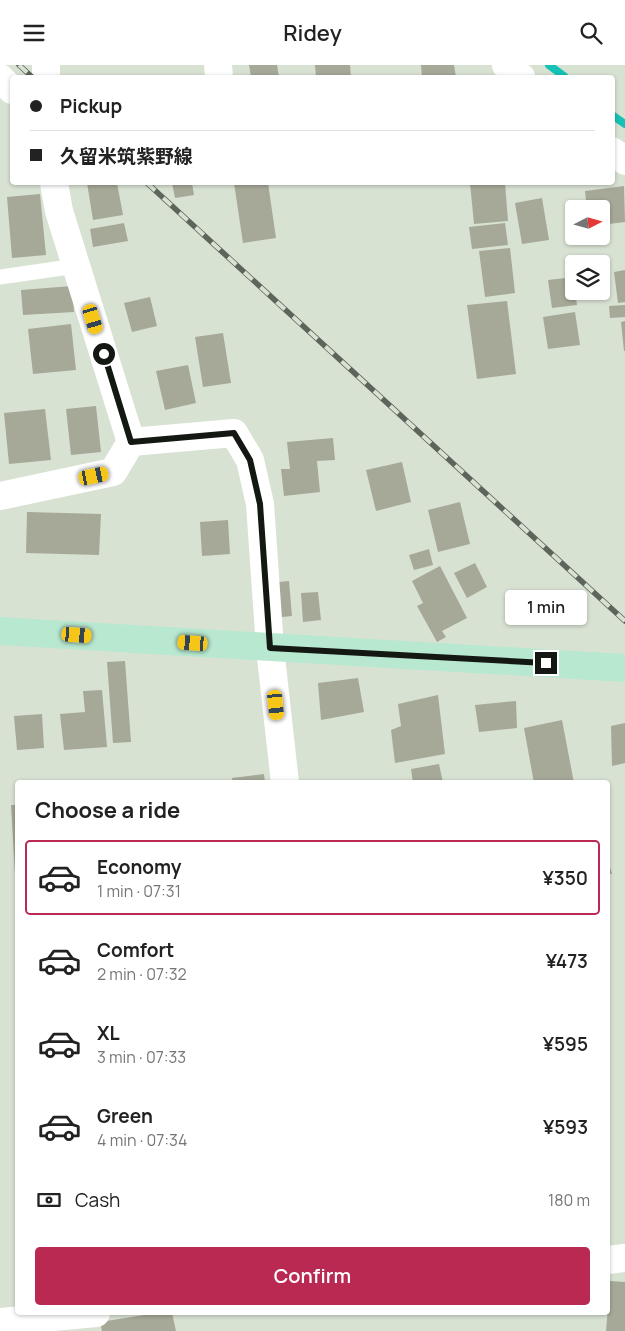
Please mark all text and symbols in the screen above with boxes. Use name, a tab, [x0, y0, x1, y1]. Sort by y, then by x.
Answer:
text: Ridey	[283, 18, 342, 48]
icon: menu	[20, 19, 48, 47]
icon: search	[577, 19, 605, 47]
text: Pickup	[60, 93, 122, 119]
text: 久留米筑紫野線	[60, 143, 193, 169]
north arrow	[565, 200, 610, 245]
map controls	[565, 200, 610, 300]
button: layers	[565, 255, 610, 300]
car	[81, 302, 104, 336]
route start	[93, 343, 115, 365]
car	[77, 466, 110, 486]
callout: 1 min	[505, 591, 587, 625]
text: 1 min	[527, 596, 565, 618]
car	[61, 626, 92, 644]
car	[177, 634, 208, 652]
route end	[535, 652, 557, 674]
car	[266, 689, 285, 721]
text: Choose a ride	[35, 795, 180, 825]
text: Economy	[97, 854, 181, 880]
icon: car	[37, 855, 82, 900]
text: ¥350	[543, 865, 588, 891]
text: 1 min · 07:31	[97, 880, 181, 902]
text: Comfort	[97, 937, 174, 963]
icon: car	[37, 938, 82, 983]
text: ¥473	[546, 948, 588, 974]
text: 2 min · 07:32	[97, 963, 187, 985]
text: XL	[97, 1020, 120, 1046]
icon: car	[37, 1021, 82, 1066]
text: ¥595	[543, 1031, 588, 1057]
text: 3 min · 07:33	[97, 1046, 186, 1068]
text: Green	[97, 1103, 153, 1129]
icon: car	[37, 1104, 82, 1149]
text: ¥593	[543, 1114, 588, 1140]
text: 4 min · 07:34	[97, 1129, 187, 1151]
icon: cash	[35, 1186, 63, 1214]
text: Cash	[75, 1187, 120, 1213]
text: 180 m	[548, 1189, 590, 1211]
button: Confirm	[35, 1247, 590, 1305]

